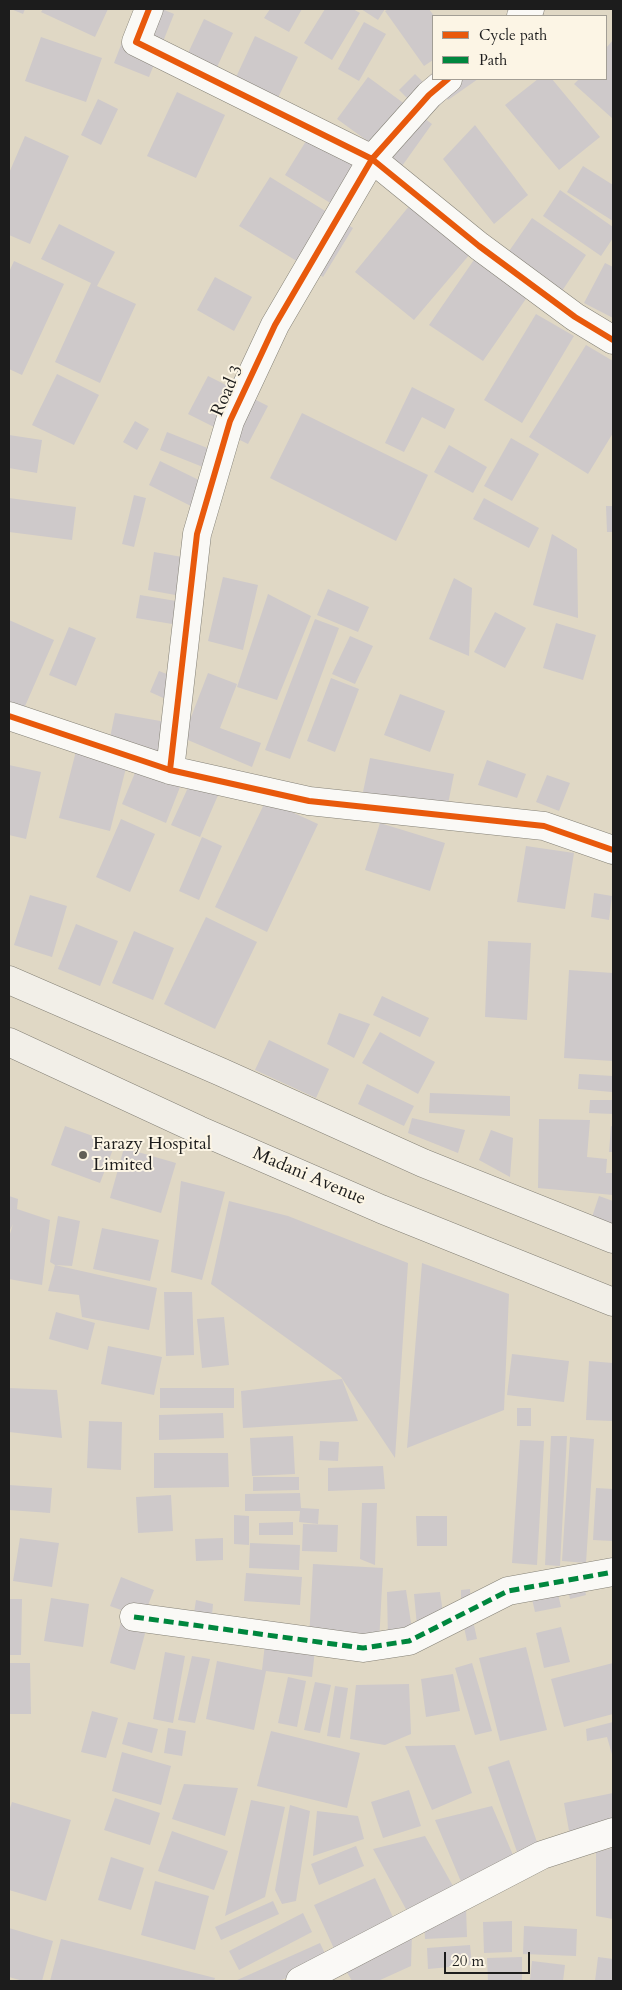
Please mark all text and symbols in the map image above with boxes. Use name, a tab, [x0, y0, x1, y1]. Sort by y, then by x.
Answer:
legend	[432, 15, 607, 80]
text: Cycle path	[479, 25, 547, 45]
text: Path	[479, 50, 507, 70]
street label: Road 3	[207, 362, 249, 420]
place label: Farazy Hospital Limited	[93, 1134, 211, 1176]
street label: Madani Avenue	[249, 1144, 369, 1210]
marker: Farazy Hospital Limited	[77, 1149, 89, 1161]
scale bar	[447, 1942, 533, 1974]
text: 20 m	[452, 1951, 484, 1971]

